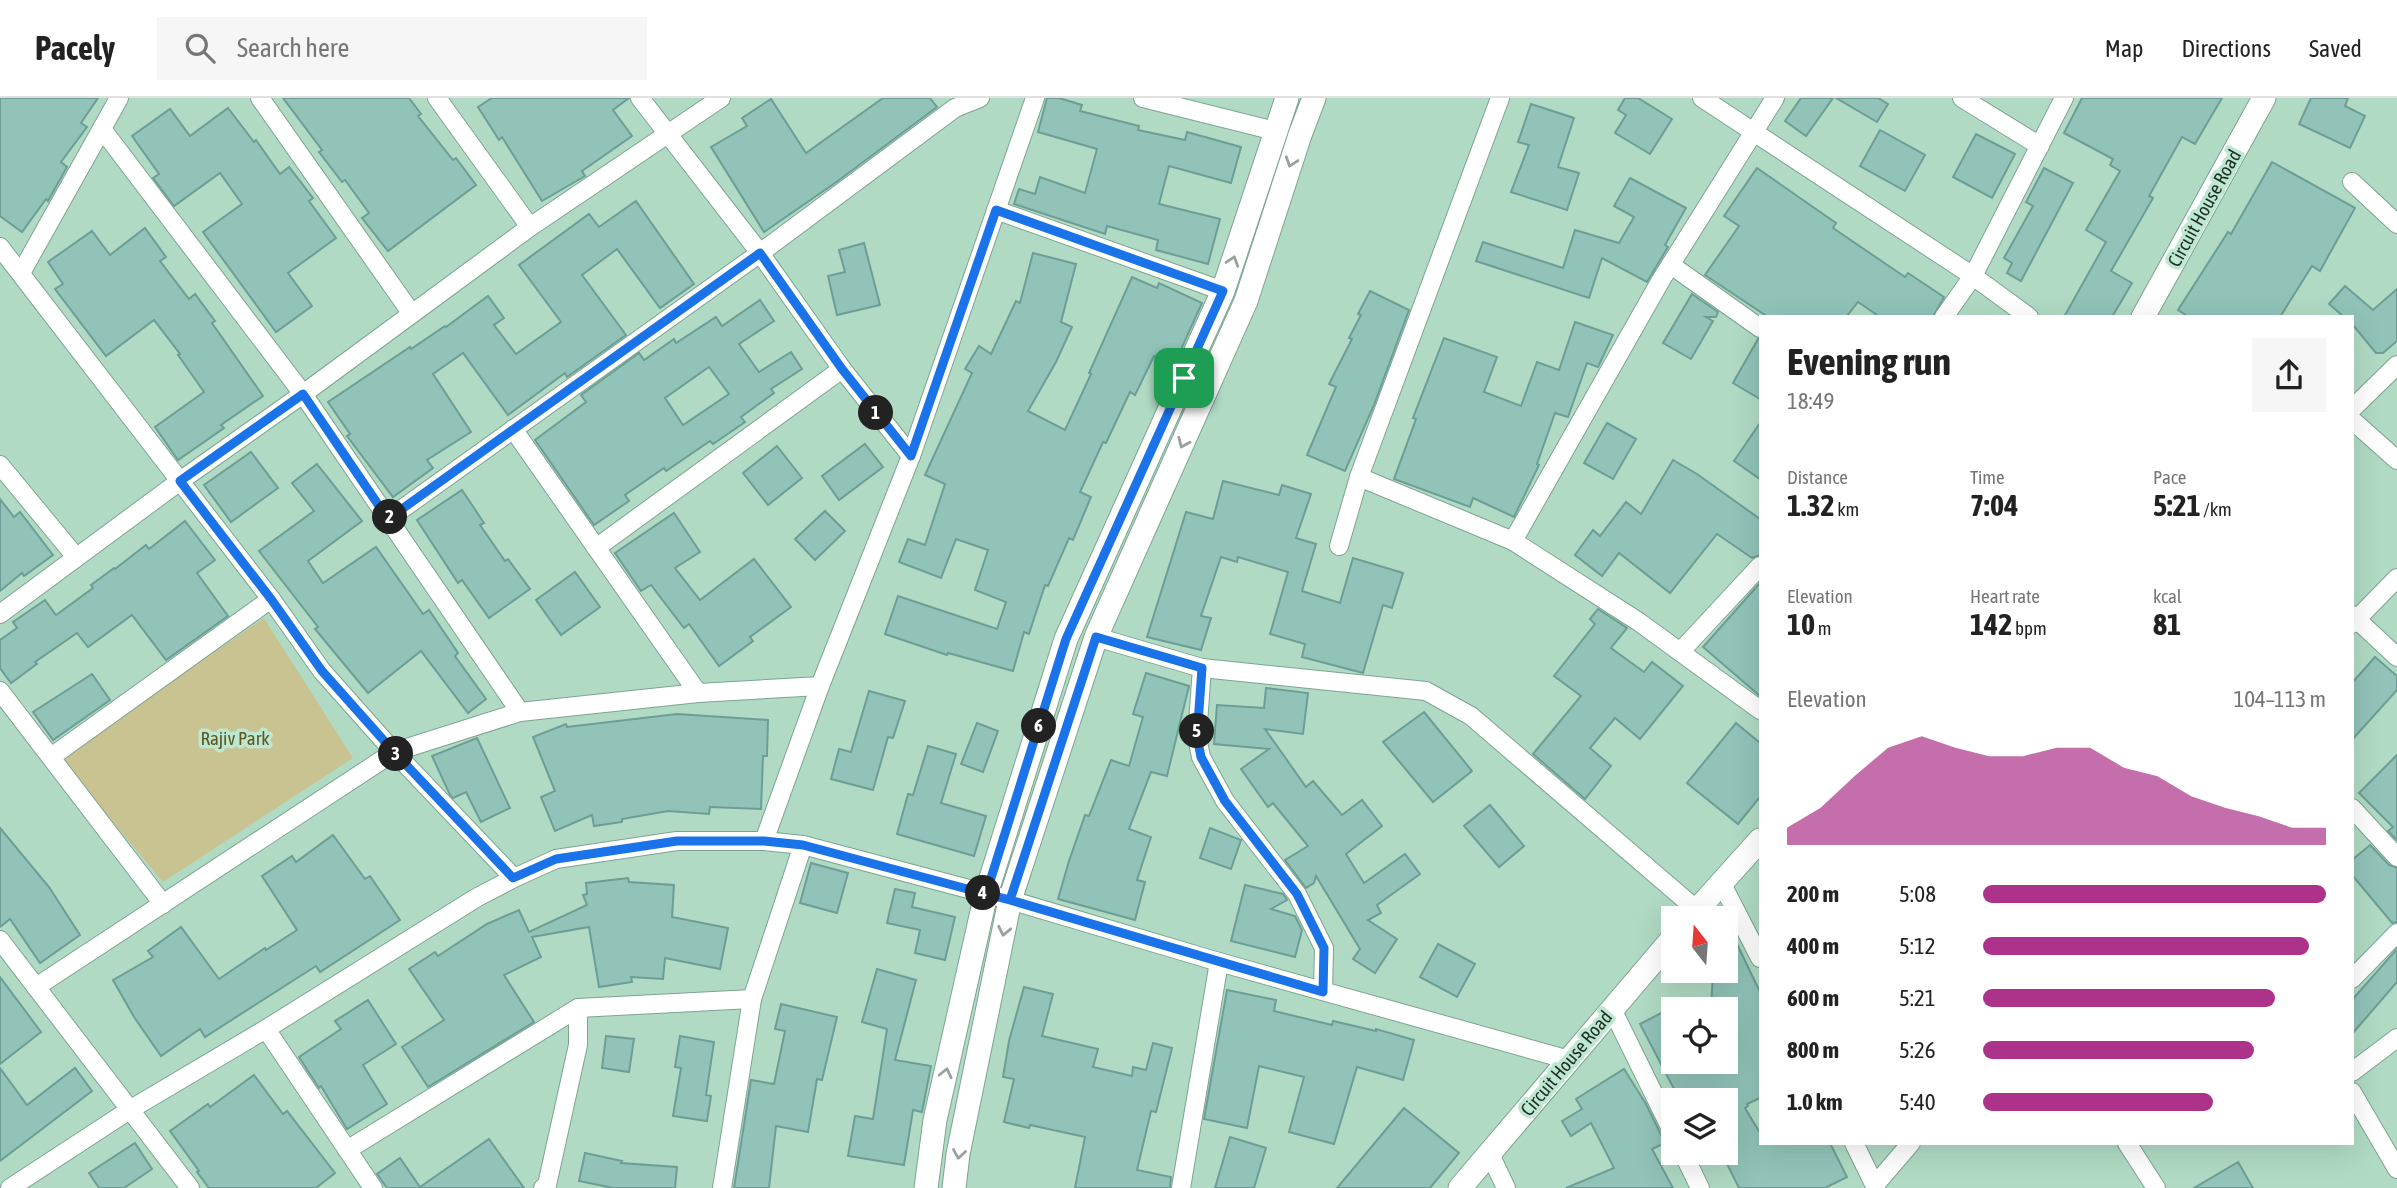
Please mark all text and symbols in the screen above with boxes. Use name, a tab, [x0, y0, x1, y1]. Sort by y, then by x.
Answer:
search box	[157, 17, 647, 80]
text: Pacely	[35, 29, 115, 67]
icon: search	[181, 29, 219, 67]
text: Search here	[237, 33, 349, 63]
text: Map	[2105, 35, 2143, 62]
text: Directions	[2181, 35, 2271, 62]
text: Saved	[2309, 35, 2362, 62]
street label: Circuit House Road	[2163, 146, 2245, 270]
one-way arrow	[1285, 156, 1299, 168]
one-way arrow	[1224, 255, 1239, 267]
button: share	[2252, 338, 2326, 412]
text: Evening run	[1787, 340, 1951, 383]
pin	[1154, 348, 1214, 408]
icon: arrive	[1165, 359, 1203, 397]
text: 18:49	[1787, 388, 1834, 414]
pin: 1	[858, 396, 894, 430]
text: 1	[871, 401, 880, 423]
one-way arrow	[1177, 436, 1191, 448]
text: Distance	[1787, 466, 1848, 488]
text: Time	[1970, 466, 2005, 488]
text: Pace	[2153, 466, 2186, 488]
text: 1.32	[1787, 488, 1835, 522]
text: 7:04	[1970, 488, 2018, 522]
text: 5:21	[2153, 488, 2201, 522]
text: km	[1835, 498, 1859, 520]
text: /km	[2201, 498, 2232, 520]
pin: 2	[372, 500, 408, 534]
text: 2	[385, 505, 394, 527]
text: Elevation	[1787, 585, 1853, 607]
text: Heart rate	[1970, 585, 2040, 607]
text: kcal	[2153, 585, 2182, 607]
text: 10	[1787, 607, 1815, 641]
text: 142	[1970, 607, 2012, 641]
text: 81	[2153, 607, 2181, 641]
text: m	[1815, 617, 1832, 639]
text: bpm	[2012, 617, 2047, 639]
text: Elevation	[1787, 686, 1867, 712]
text: 104–113 m	[2233, 686, 2326, 712]
pin: 6	[1021, 708, 1056, 744]
text: 6	[1034, 714, 1043, 736]
pin: 5	[1180, 714, 1214, 748]
text: 5	[1192, 719, 1201, 741]
park label: Rajiv Park	[200, 727, 270, 749]
pin: 3	[378, 736, 414, 772]
text: 3	[391, 742, 400, 764]
pin: 4	[965, 876, 1000, 910]
text: 4	[978, 881, 987, 903]
text: 200 m	[1787, 881, 1839, 907]
text: 5:08	[1899, 881, 1936, 907]
north arrow	[1661, 906, 1738, 984]
map controls	[1661, 906, 1738, 1165]
one-way arrow	[997, 925, 1012, 937]
text: 400 m	[1787, 933, 1839, 959]
text: 5:12	[1899, 933, 1936, 959]
text: 600 m	[1787, 985, 1839, 1011]
text: 5:21	[1899, 985, 1936, 1011]
button: locate	[1661, 997, 1738, 1074]
street label: Circuit House Road	[1516, 1006, 1616, 1120]
text: 800 m	[1787, 1037, 1839, 1063]
text: 5:26	[1899, 1037, 1936, 1063]
one-way arrow	[937, 1067, 952, 1079]
button: layers	[1661, 1088, 1738, 1165]
text: 1.0 km	[1787, 1089, 1843, 1115]
text: 5:40	[1899, 1089, 1936, 1115]
one-way arrow	[952, 1148, 967, 1160]

